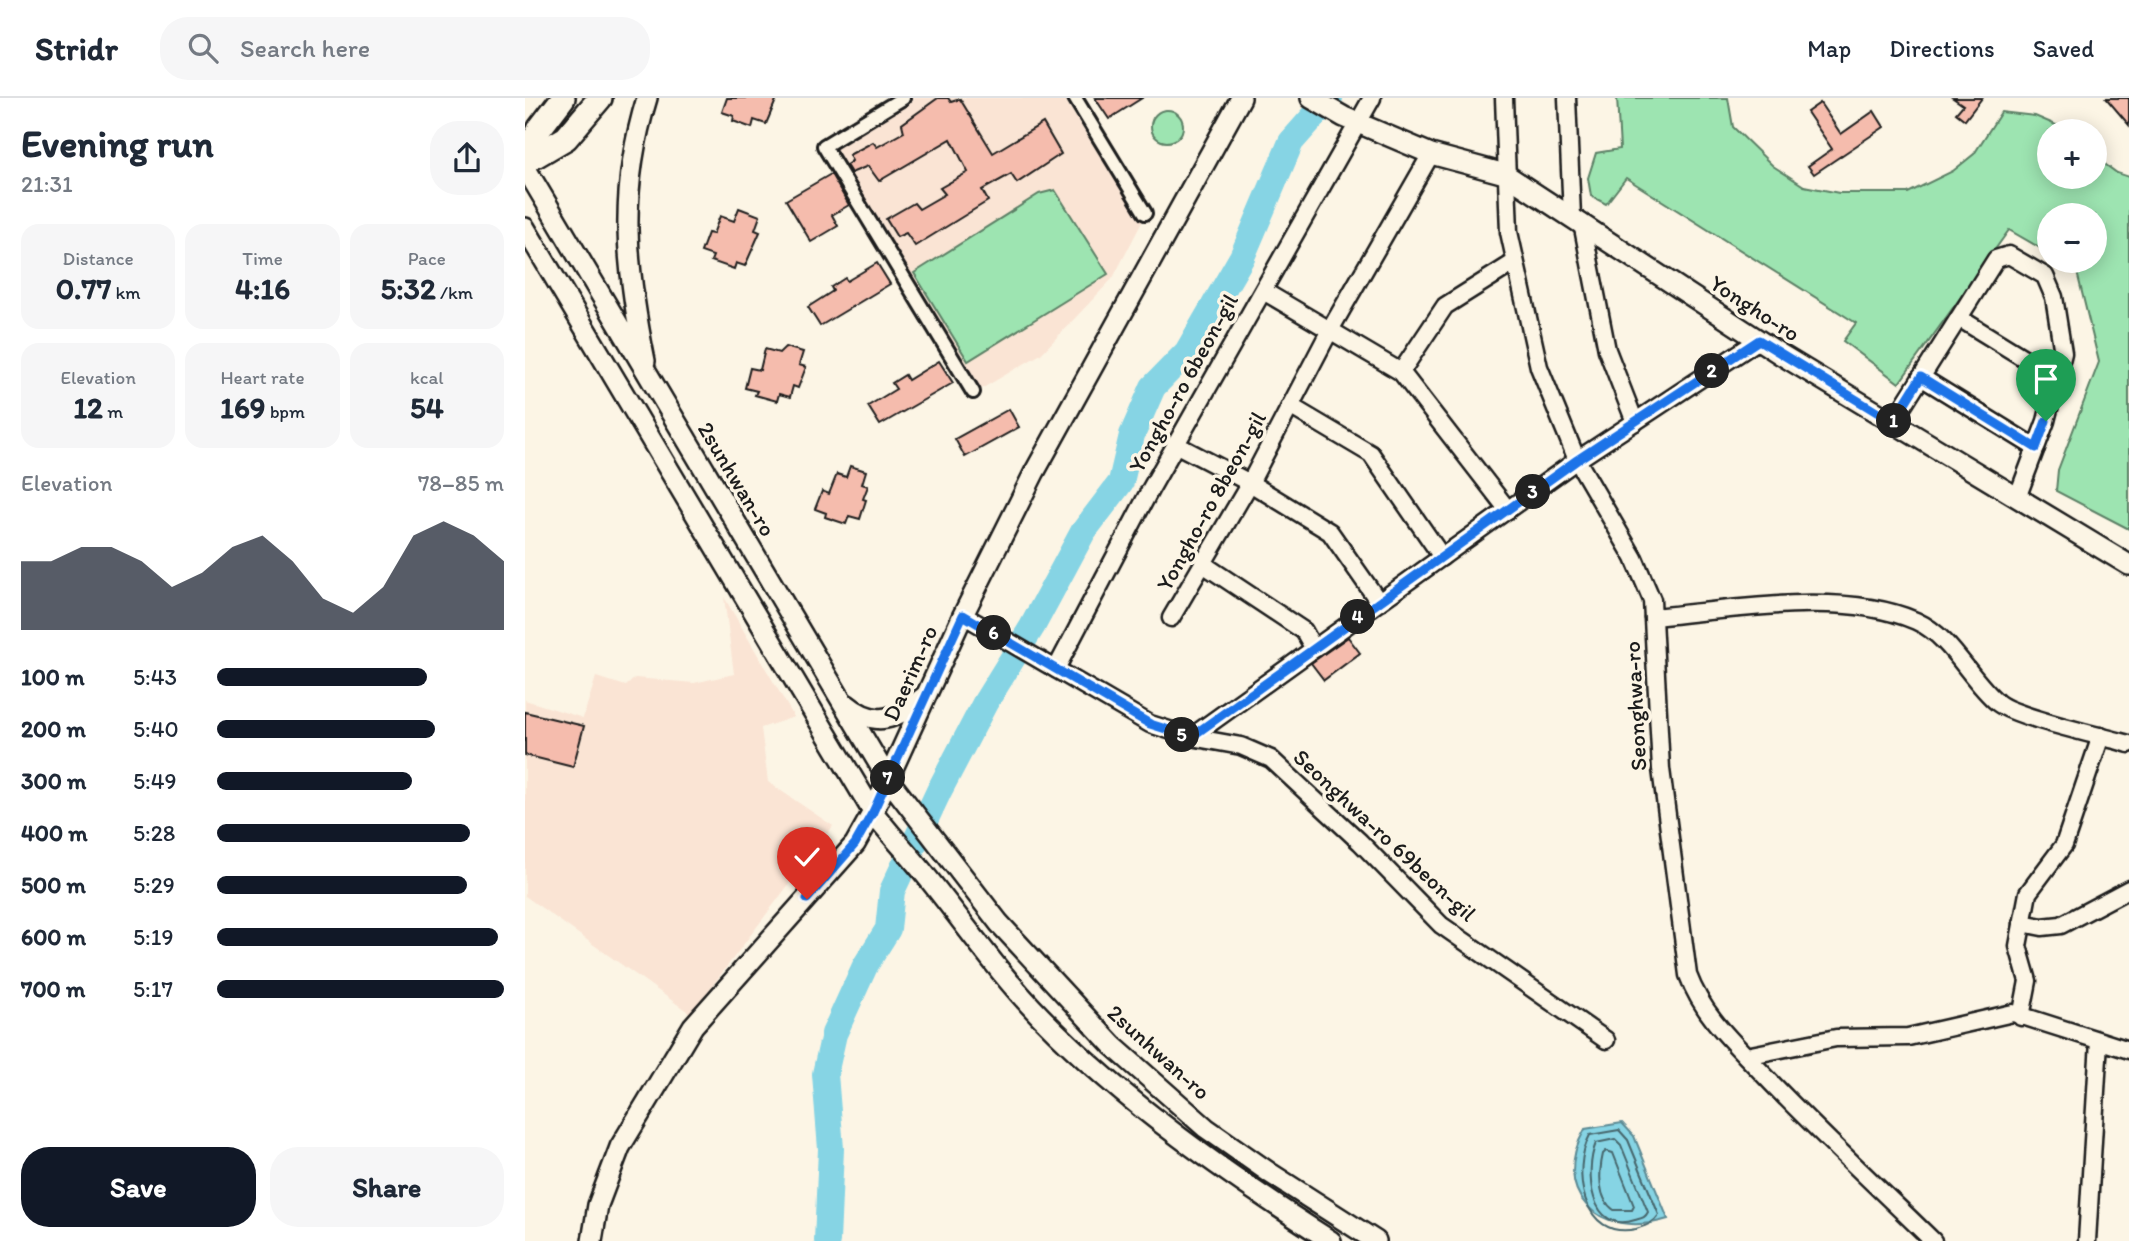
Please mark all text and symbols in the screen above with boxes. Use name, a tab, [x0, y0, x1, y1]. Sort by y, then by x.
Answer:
search box	[160, 17, 650, 80]
text: Stridr	[35, 29, 118, 68]
icon: search	[184, 29, 222, 67]
text: Search here	[240, 32, 370, 64]
text: Map	[1807, 34, 1851, 63]
text: Directions	[1889, 34, 1995, 63]
text: Saved	[2033, 34, 2094, 63]
map controls	[2037, 119, 2107, 273]
button: +	[2037, 119, 2107, 189]
text: Evening run	[21, 121, 214, 167]
button: share	[430, 121, 504, 195]
text: 21:31	[21, 170, 73, 198]
button: −	[2037, 203, 2107, 273]
text: Distance	[63, 247, 134, 270]
text: Time	[242, 247, 283, 270]
text: Pace	[408, 247, 446, 270]
street label: Yongho-ro	[1705, 268, 1805, 348]
text: 0.77	[56, 270, 111, 307]
text: 4:16	[235, 270, 290, 307]
text: 5:32	[381, 270, 436, 307]
text: km	[111, 281, 141, 304]
text: /km	[436, 281, 473, 304]
street label: Yongho-ro 6beon-gil	[1122, 288, 1244, 477]
pin	[2016, 349, 2076, 421]
pin: 2	[1695, 354, 1729, 388]
text: 2	[1707, 359, 1717, 382]
icon: arrive	[2027, 360, 2065, 398]
text: Elevation	[60, 366, 136, 389]
text: Heart rate	[220, 366, 305, 389]
text: kcal	[410, 366, 444, 389]
text: 12	[73, 389, 103, 426]
text: 169	[220, 389, 265, 426]
text: 54	[410, 389, 444, 426]
text: m	[103, 400, 123, 423]
text: bpm	[265, 400, 305, 423]
pin: 1	[1877, 404, 1911, 438]
street label: Yongho-ro 8beon-gil	[1150, 406, 1272, 596]
text: 1	[1889, 409, 1898, 432]
street label: 2sunhwan-ro	[692, 417, 782, 541]
text: Elevation	[21, 469, 112, 497]
text: 78–85 m	[418, 469, 504, 497]
pin: 3	[1515, 474, 1551, 510]
text: 3	[1527, 480, 1538, 503]
pin: 4	[1341, 600, 1375, 634]
text: 4	[1352, 605, 1363, 628]
pin: 6	[977, 616, 1011, 650]
street label: Daerim-ro	[877, 621, 943, 725]
text: 6	[988, 621, 999, 644]
street label: Seonghwa-ro	[1618, 640, 1652, 772]
text: 100 m	[21, 663, 85, 691]
text: 5:43	[133, 663, 177, 691]
text: 200 m	[21, 715, 86, 743]
text: 5:40	[133, 715, 179, 743]
pin: 5	[1165, 718, 1199, 752]
text: 5	[1177, 723, 1186, 746]
street label: Seonghwa-ro 69beon-gil	[1288, 743, 1483, 927]
pin: 7	[871, 760, 905, 796]
text: 7	[883, 766, 892, 789]
text: 300 m	[21, 767, 86, 795]
text: 5:49	[133, 767, 177, 795]
text: 400 m	[21, 819, 88, 847]
text: 5:28	[133, 819, 175, 847]
pin	[777, 827, 837, 899]
icon: check	[788, 838, 826, 876]
text: 500 m	[21, 871, 86, 899]
text: 5:29	[133, 871, 175, 899]
text: 600 m	[21, 923, 86, 951]
text: 5:19	[133, 923, 173, 951]
text: 700 m	[21, 975, 85, 1003]
text: 5:17	[133, 975, 173, 1003]
street label: 2sunhwan-ro	[1102, 998, 1216, 1106]
button: Save	[21, 1147, 256, 1227]
button: Share	[270, 1147, 504, 1227]

